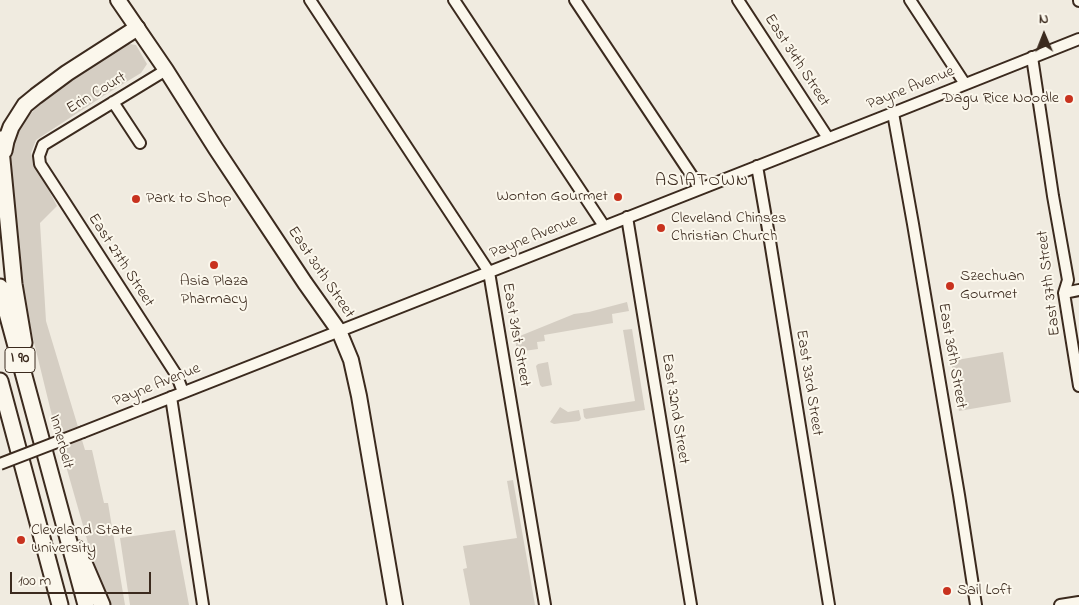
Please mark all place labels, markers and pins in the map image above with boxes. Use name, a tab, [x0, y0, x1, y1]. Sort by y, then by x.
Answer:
place label: Dagu Rice Noodle	[942, 89, 1059, 109]
marker: Dagu Rice Noodle	[1063, 93, 1075, 105]
place label: Wonton Gourmet	[496, 187, 608, 207]
place label: Park to Shop	[146, 189, 232, 209]
marker: Wonton Gourmet	[612, 191, 624, 203]
marker: Park to Shop	[130, 193, 142, 205]
place label: Cleveland Chinses Christian Church	[671, 209, 786, 247]
marker: Cleveland Chinses Christian Church	[655, 222, 667, 234]
marker: Asia Plaza Pharmacy	[208, 259, 220, 271]
place label: Szechuan Gourmet	[960, 267, 1024, 305]
place label: Asia Plaza Pharmacy	[180, 272, 248, 310]
marker: Szechuan Gourmet	[944, 280, 956, 292]
place label: Cleveland State University	[31, 521, 133, 559]
marker: Cleveland State University	[15, 534, 27, 546]
place label: Sail Loft	[957, 581, 1012, 601]
marker: Sail Loft	[941, 585, 953, 597]

